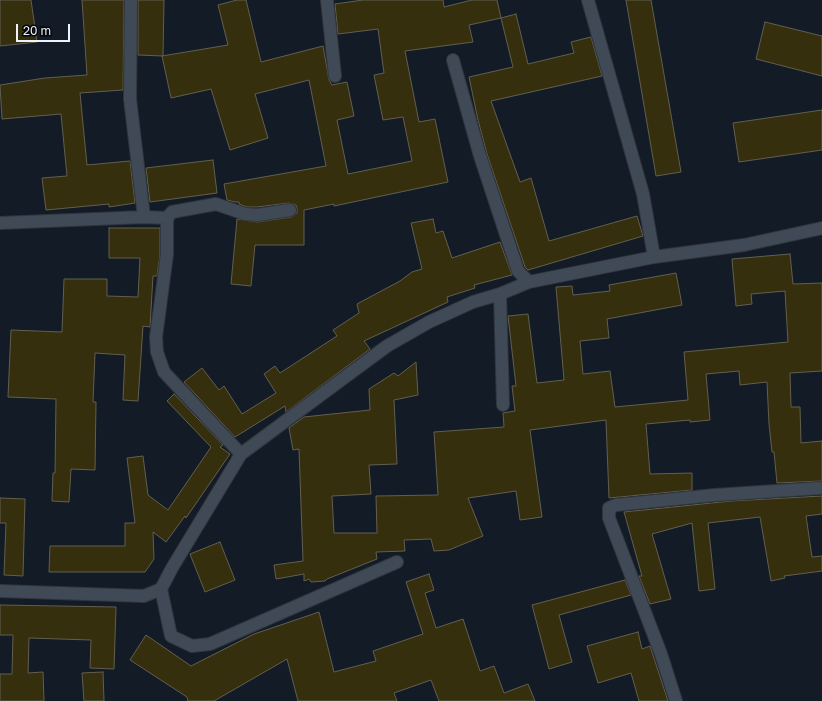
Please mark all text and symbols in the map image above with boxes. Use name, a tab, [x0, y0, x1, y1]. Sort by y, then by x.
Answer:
scale bar	[18, 16, 72, 42]
text: 20 m	[23, 23, 51, 38]

